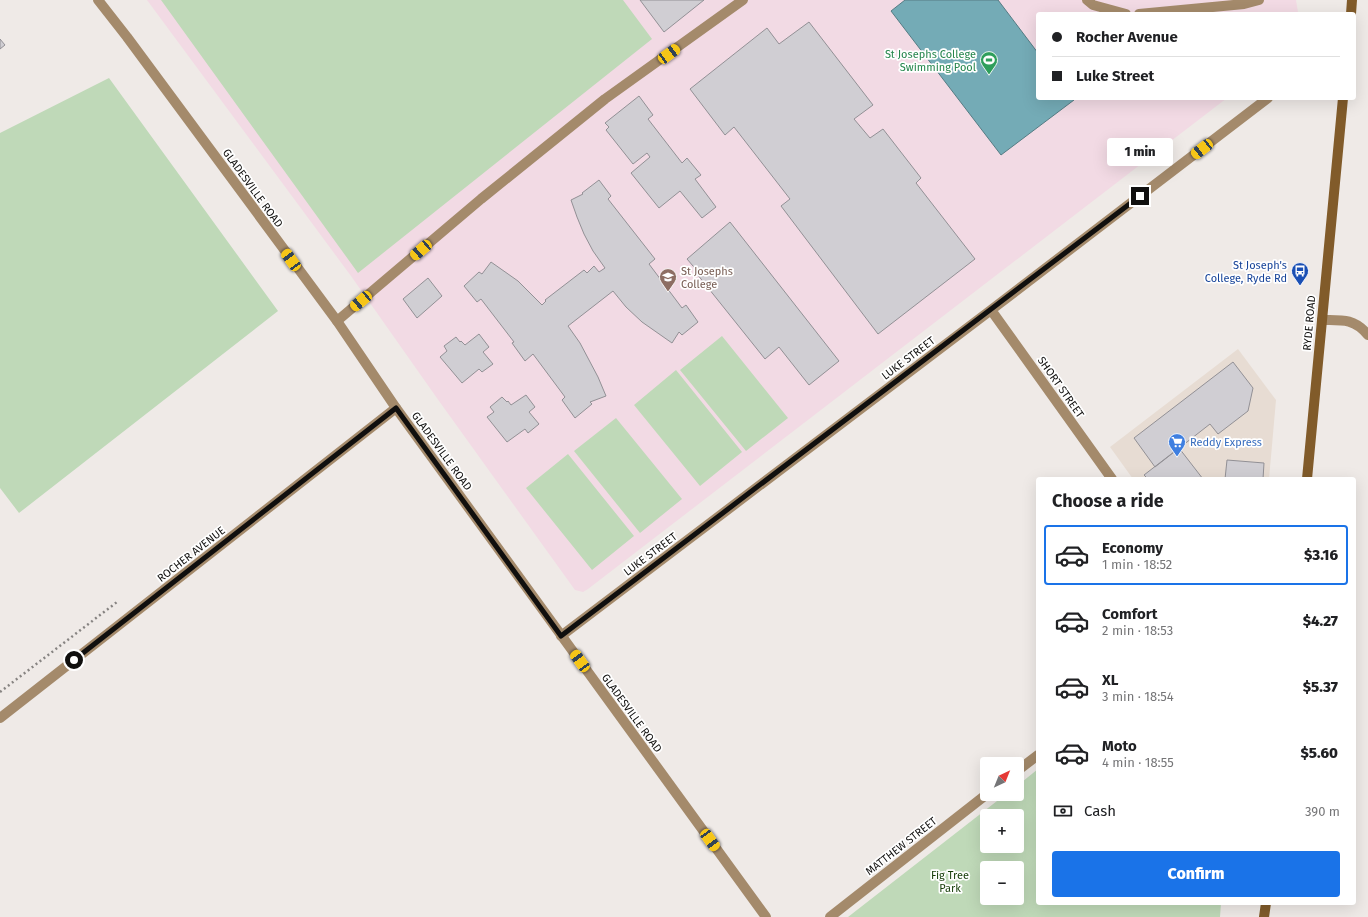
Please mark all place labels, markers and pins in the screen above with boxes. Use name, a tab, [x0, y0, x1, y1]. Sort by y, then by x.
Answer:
place label: St Josephs College Swimming Pool	[885, 48, 976, 74]
sports icon: St Josephs College Swimming Pool	[979, 50, 999, 75]
place label: St Joseph's College, Ryde Rd	[1205, 259, 1287, 285]
bus stop icon: St Joseph's College, Ryde Rd	[1290, 261, 1310, 286]
place label: St Josephs College	[681, 265, 733, 291]
school or university icon: St Josephs College	[658, 267, 678, 292]
supermarket icon: Reddy Express	[1167, 432, 1187, 457]
place label: Reddy Express	[1190, 436, 1262, 449]

